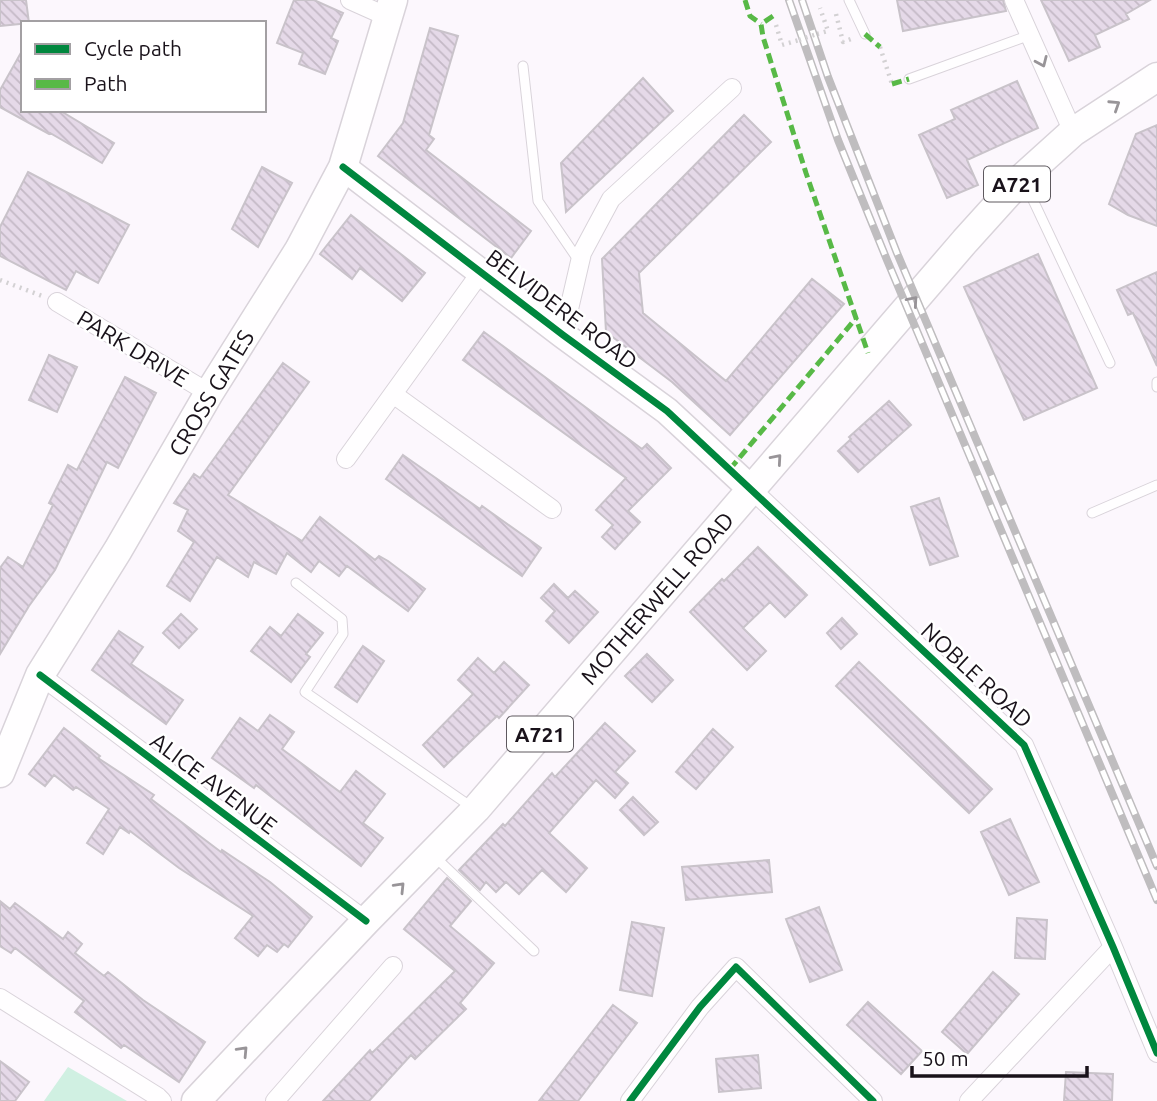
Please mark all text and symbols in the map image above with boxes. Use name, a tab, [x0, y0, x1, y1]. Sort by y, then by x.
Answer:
legend	[21, 21, 266, 112]
text: Cycle path	[84, 36, 182, 60]
one-way arrow	[1034, 55, 1048, 68]
text: Path	[84, 71, 127, 95]
one-way arrow	[1107, 100, 1120, 113]
road number: A721	[984, 166, 1050, 202]
street label: BELVIDERE ROAD	[482, 244, 642, 374]
one-way arrow	[905, 296, 917, 309]
street label: PARK DRIVE	[73, 305, 193, 391]
street label: CROSS GATES	[164, 326, 258, 460]
one-way arrow	[769, 454, 781, 467]
street label: MOTHERWELL ROAD	[576, 507, 738, 689]
street label: NOBLE ROAD	[917, 617, 1037, 733]
road number: A721	[507, 716, 573, 752]
street label: ALICE AVENUE	[146, 728, 282, 838]
one-way arrow	[391, 882, 404, 895]
scale bar	[912, 1034, 1087, 1078]
one-way arrow	[234, 1046, 247, 1059]
text: 50 m	[922, 1046, 969, 1070]

